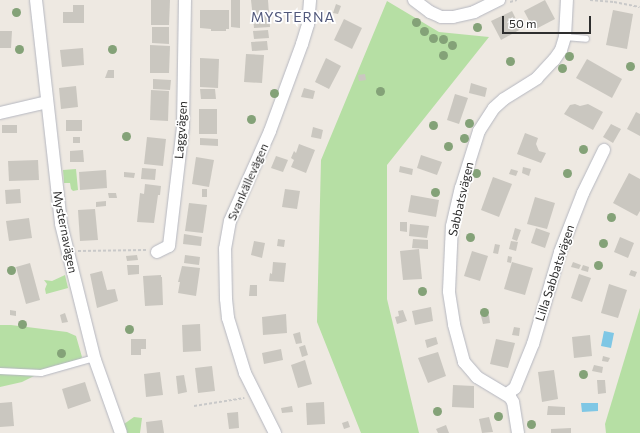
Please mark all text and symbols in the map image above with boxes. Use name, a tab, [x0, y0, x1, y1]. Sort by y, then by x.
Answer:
scale bar	[504, 8, 593, 34]
district label: MYSTERNA	[251, 9, 335, 25]
text: 50 m	[509, 16, 537, 30]
street label: Laggvägen	[172, 101, 190, 159]
street label: Svankällevägen	[225, 141, 271, 223]
street label: Sabbatsvägen	[445, 160, 477, 238]
street label: Mysternavägen	[50, 190, 80, 274]
street label: Lilla Sabbatsvägen	[533, 223, 577, 323]

